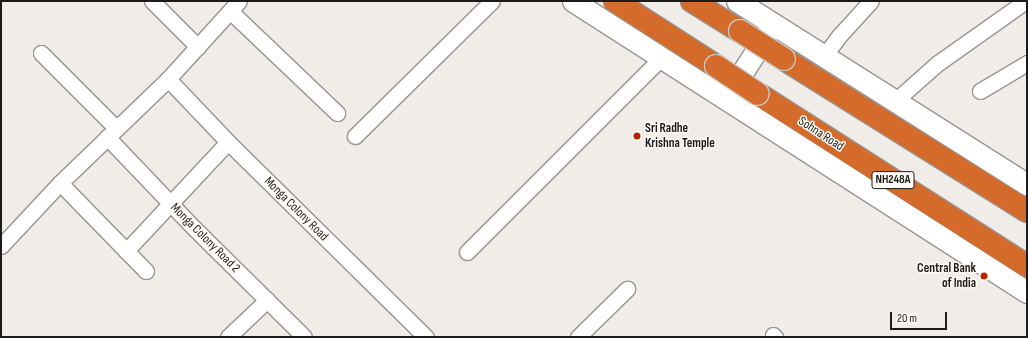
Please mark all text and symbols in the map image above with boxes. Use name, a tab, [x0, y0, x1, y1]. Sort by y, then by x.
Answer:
street label: Sohna Road	[795, 114, 847, 154]
place label: Sri Radhe Krishna Temple	[645, 121, 715, 152]
marker: Sri Radhe Krishna Temple	[632, 131, 642, 141]
road number: NH248A	[871, 170, 915, 190]
street label: Monga Colony Road	[261, 174, 331, 244]
street label: Monga Colony Road 2	[167, 200, 243, 276]
place label: Central Bank of India	[917, 261, 976, 292]
marker: Central Bank of India	[979, 271, 989, 281]
scale bar	[892, 304, 949, 330]
text: 20 m	[897, 311, 917, 326]

